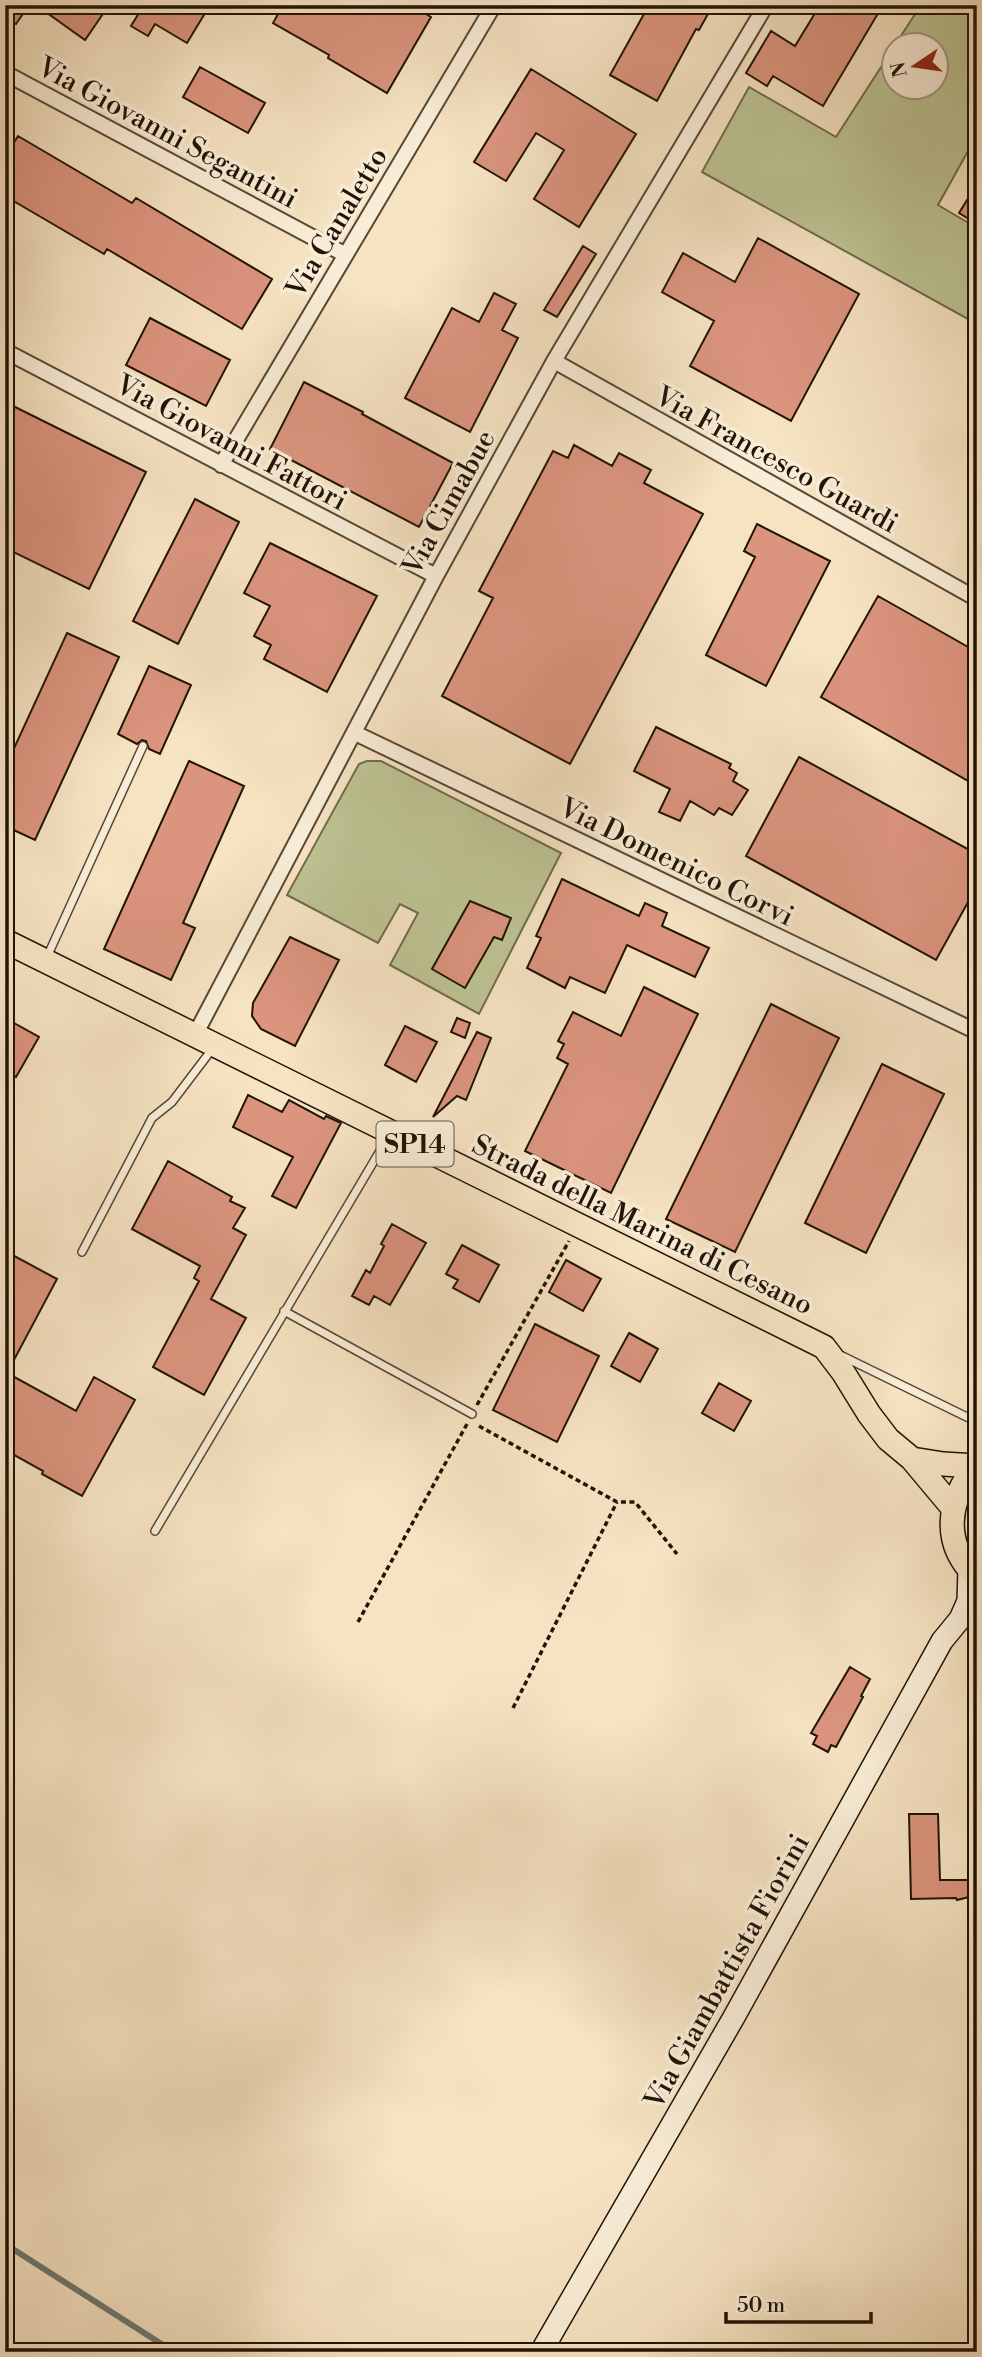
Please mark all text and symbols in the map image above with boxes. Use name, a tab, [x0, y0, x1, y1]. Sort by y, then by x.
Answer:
north arrow	[880, 32, 950, 102]
street label: Via Giovanni Segantini	[30, 49, 303, 217]
text: N	[886, 60, 913, 80]
street label: Via Canaletto	[278, 141, 396, 305]
street label: Via Giovanni Fattori	[109, 367, 353, 519]
street label: Via Francesco Guardi	[648, 378, 904, 542]
street label: Via Cimabue	[395, 424, 504, 582]
street label: Via Domenico Corvi	[552, 790, 799, 934]
road number: SP14	[376, 1121, 453, 1166]
street label: Strada della Marina di Cesano	[466, 1127, 819, 1323]
street label: Via Giambattista Fiorini	[637, 1828, 818, 2116]
scale bar	[726, 2280, 872, 2324]
text: 50 m	[737, 2293, 785, 2319]

